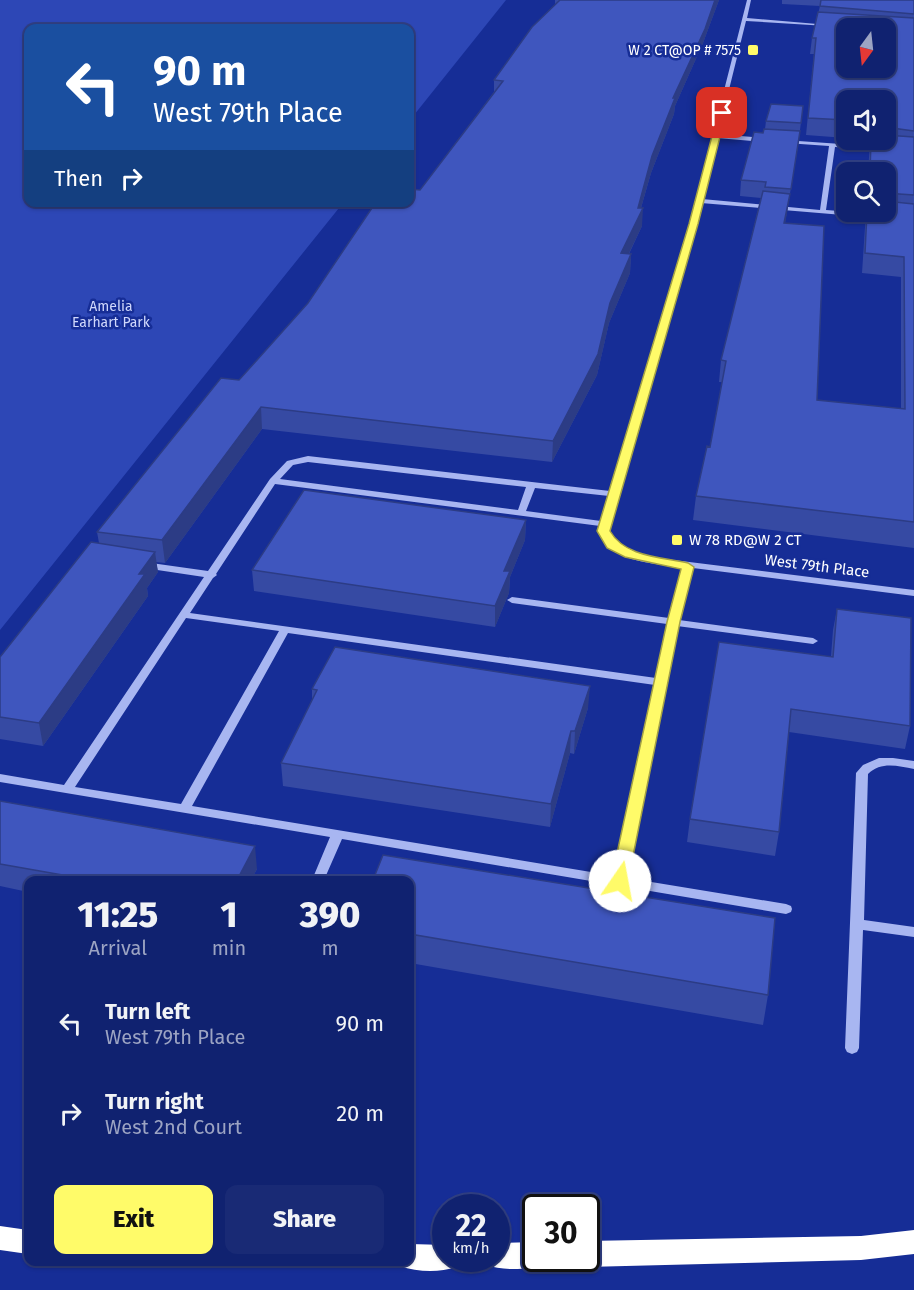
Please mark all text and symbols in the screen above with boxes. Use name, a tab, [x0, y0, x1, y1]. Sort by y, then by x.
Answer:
north arrow	[836, 18, 896, 78]
map controls	[836, 18, 896, 222]
place label: W 2 CT@OP # 7575	[628, 42, 741, 59]
marker: W 2 CT@OP # 7575	[746, 43, 760, 57]
text: 90 m	[153, 46, 247, 96]
icon: left	[54, 48, 132, 126]
pin	[696, 87, 747, 138]
button: sound	[836, 90, 896, 150]
icon: arrive	[705, 96, 738, 129]
text: West 79th Place	[153, 97, 343, 129]
icon: right	[115, 162, 148, 195]
button: search	[836, 162, 896, 222]
text: Then	[54, 165, 103, 192]
park label: Amelia Earhart Park	[72, 298, 151, 331]
place label: W 78 RD@W 2 CT	[689, 531, 802, 549]
marker: W 78 RD@W 2 CT	[670, 533, 684, 547]
street label: West 79th Place	[764, 551, 870, 581]
position arrow	[588, 849, 652, 913]
text: 11:25	[78, 893, 158, 937]
text: 1	[220, 893, 237, 937]
text: 390	[300, 893, 360, 937]
text: Arrival	[89, 936, 147, 960]
text: min	[212, 936, 246, 960]
text: m	[322, 936, 339, 960]
text: Turn left	[105, 998, 190, 1025]
icon: left	[54, 1007, 87, 1040]
text: 90 m	[335, 1010, 384, 1037]
text: West 79th Place	[105, 1025, 245, 1049]
text: Turn right	[105, 1088, 204, 1115]
icon: right	[54, 1097, 87, 1130]
text: 20 m	[336, 1100, 384, 1127]
text: West 2nd Court	[105, 1115, 242, 1139]
button: Exit	[54, 1185, 213, 1254]
button: Share	[225, 1185, 384, 1254]
speed limit sign: 30	[522, 1194, 600, 1272]
text: 22	[455, 1208, 487, 1244]
text: km/h	[452, 1239, 490, 1257]

